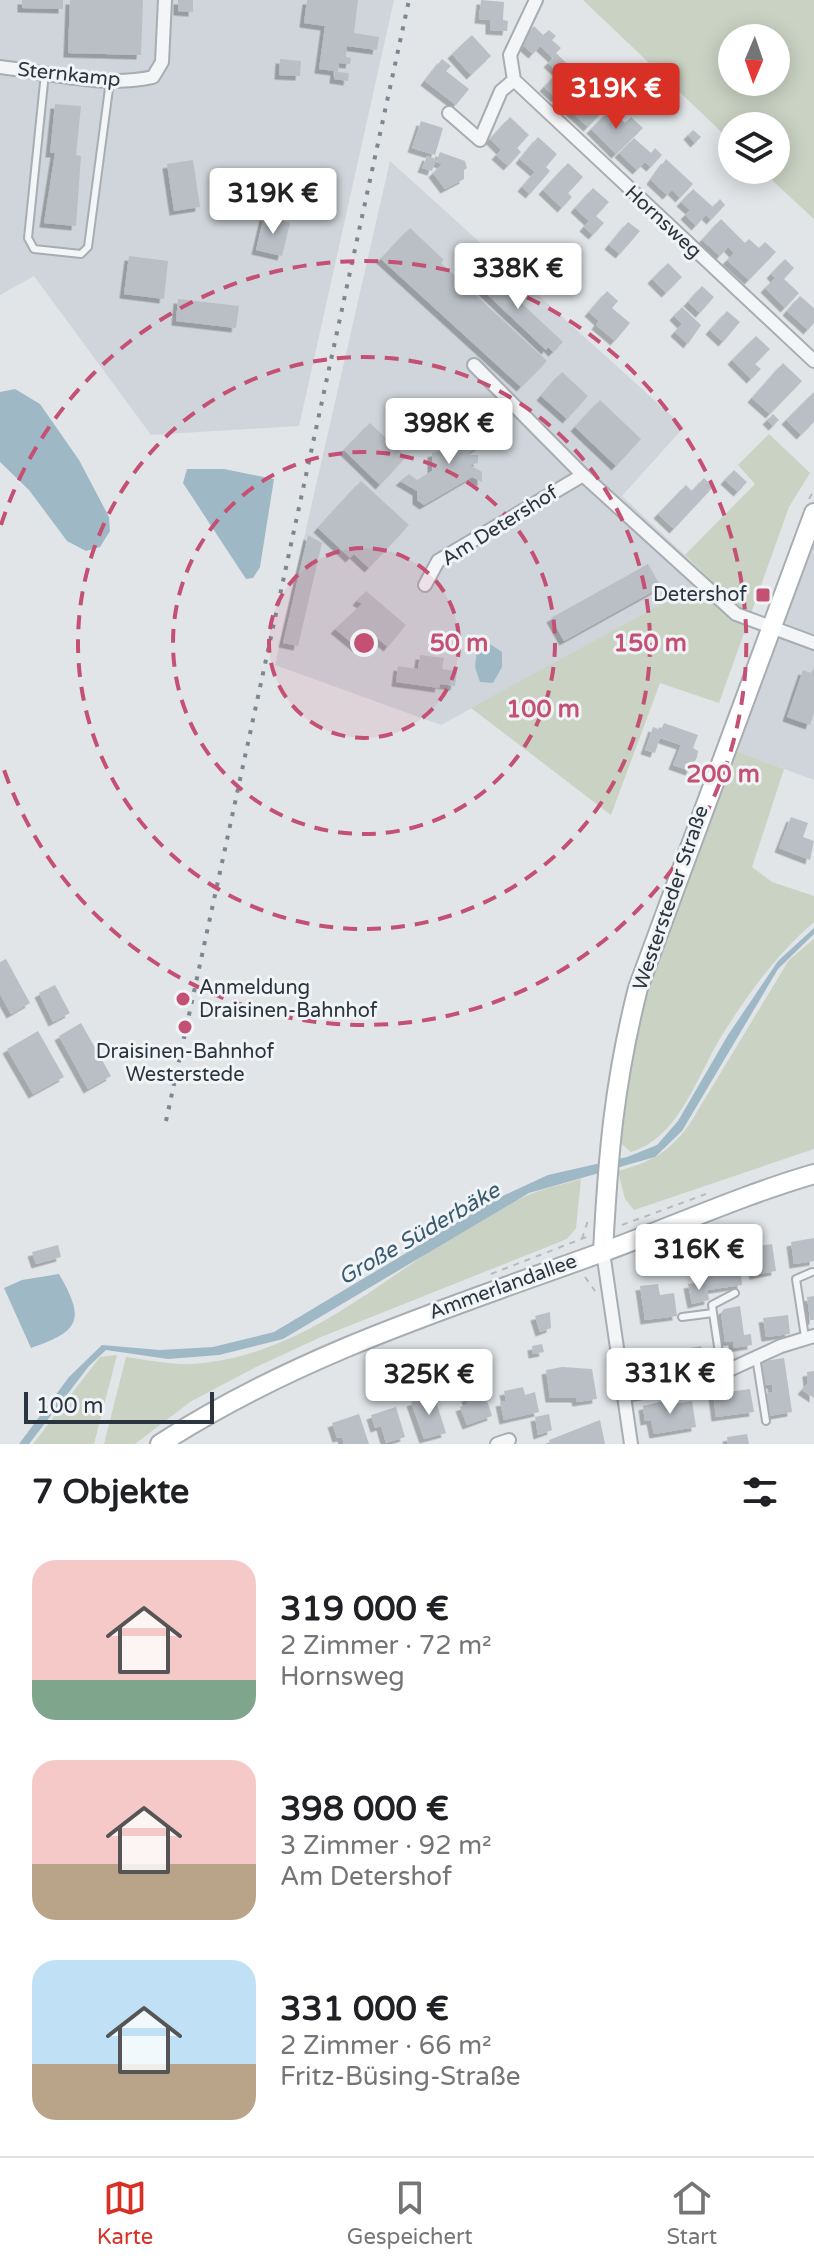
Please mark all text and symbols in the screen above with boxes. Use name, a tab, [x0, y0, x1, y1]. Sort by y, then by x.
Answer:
north arrow	[718, 24, 790, 96]
map controls	[718, 24, 790, 184]
street label: Sternkamp	[16, 58, 122, 92]
pin: 319K €	[551, 63, 681, 131]
text: 319K €	[571, 73, 661, 104]
button: layers	[718, 112, 790, 184]
pin: 319K €	[208, 168, 338, 236]
text: 319K €	[228, 178, 318, 209]
street label: Hornsweg	[620, 180, 706, 264]
pin: 338K €	[453, 243, 583, 311]
text: 338K €	[473, 253, 563, 284]
pin: 398K €	[384, 398, 514, 466]
text: 398K €	[404, 408, 494, 439]
street label: Am Detershof	[438, 481, 563, 571]
place label: Detershof	[653, 583, 747, 607]
marker: Detershof	[754, 586, 772, 604]
centre of rings	[350, 629, 378, 657]
text: 50 m	[430, 629, 488, 658]
text: 150 m	[613, 629, 687, 658]
text: 100 m	[506, 695, 580, 724]
text: 200 m	[686, 760, 760, 789]
street label: Westersteder Straße	[628, 803, 714, 993]
place label: Anmeldung Draisinen-Bahnhof	[199, 976, 378, 1023]
marker: Anmeldung Draisinen-Bahnhof	[174, 990, 192, 1008]
marker: Draisinen-Bahnhof Westerstede	[176, 1018, 194, 1036]
place label: Draisinen-Bahnhof Westerstede	[96, 1040, 275, 1087]
water label: Große Süderbäke	[334, 1177, 506, 1291]
pin: 316K €	[634, 1224, 764, 1292]
text: 316K €	[654, 1234, 744, 1265]
street label: Ammerlandallee	[426, 1249, 580, 1325]
pin: 331K €	[605, 1348, 735, 1416]
pin: 325K €	[364, 1349, 494, 1417]
text: 331K €	[625, 1358, 715, 1389]
text: 325K €	[384, 1359, 474, 1390]
scale bar	[24, 1388, 214, 1424]
text: 100 m	[36, 1393, 103, 1419]
icon: filters	[738, 1470, 782, 1514]
text: 7 Objekte	[32, 1472, 189, 1513]
text: 319 000 €	[280, 1589, 449, 1630]
icon: home	[96, 1592, 192, 1688]
text: 2 Zimmer · 72 m²	[280, 1630, 492, 1661]
text: Hornsweg	[280, 1661, 405, 1692]
text: 398 000 €	[280, 1789, 449, 1830]
icon: home	[96, 1792, 192, 1888]
text: 3 Zimmer · 92 m²	[280, 1830, 492, 1861]
text: Am Detershof	[280, 1861, 452, 1892]
text: 331 000 €	[280, 1989, 449, 2030]
icon: home	[96, 1992, 192, 2088]
text: 2 Zimmer · 66 m²	[280, 2030, 492, 2061]
text: Fritz-Büsing-Straße	[280, 2061, 520, 2092]
tab: Karte	[97, 2176, 153, 2250]
tab: Gespeichert	[347, 2176, 473, 2250]
tab: Start	[666, 2176, 717, 2250]

